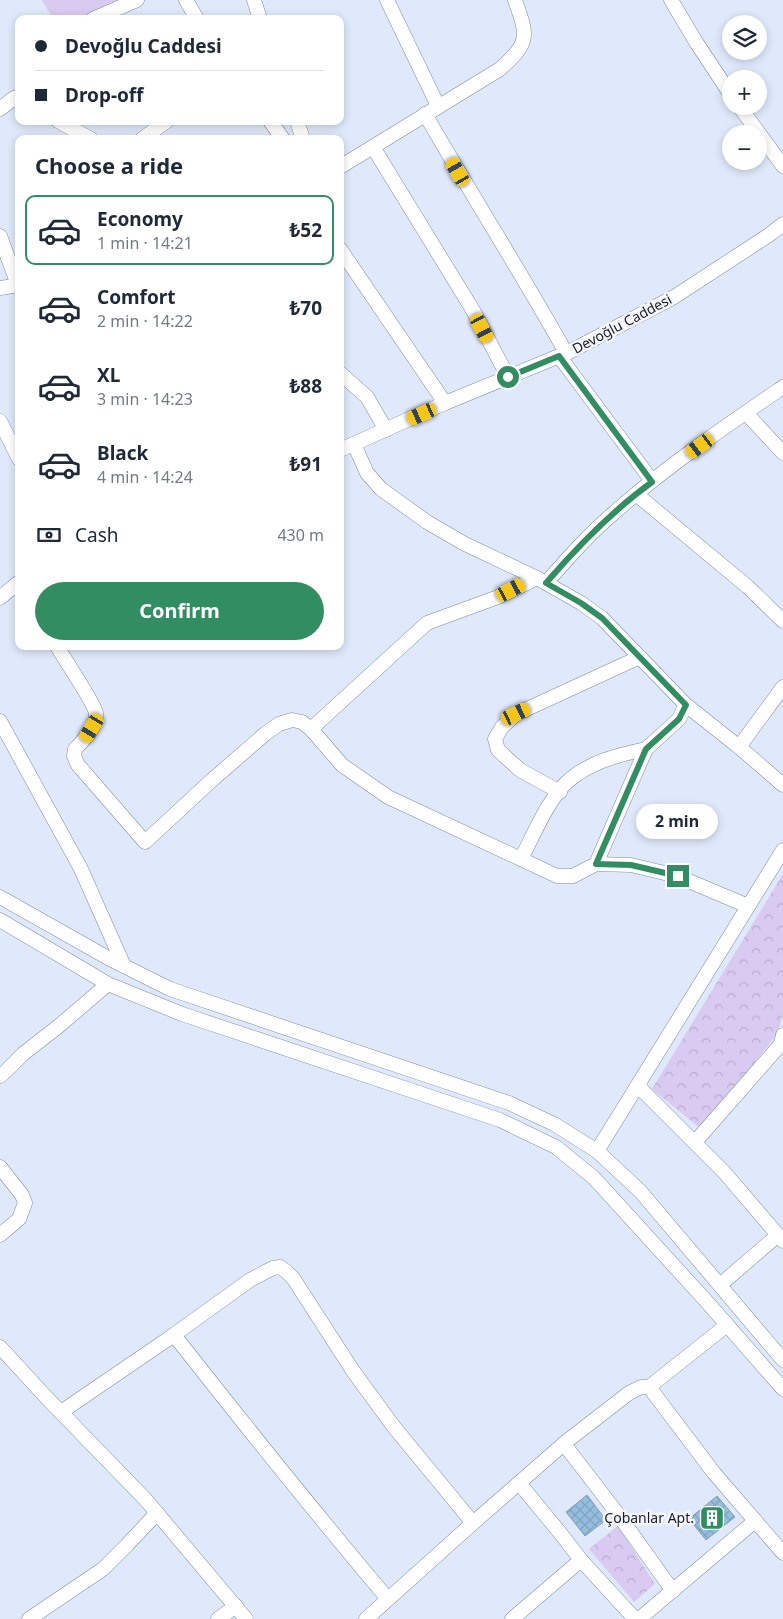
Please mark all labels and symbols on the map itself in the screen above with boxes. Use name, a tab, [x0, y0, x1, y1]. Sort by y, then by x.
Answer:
car	[444, 155, 471, 189]
street label: Devoğlu Caddesi	[569, 289, 675, 358]
car	[468, 311, 495, 345]
route start	[497, 366, 519, 388]
car	[405, 401, 438, 427]
car	[683, 431, 716, 461]
car	[494, 577, 527, 603]
car	[499, 701, 532, 727]
car	[77, 711, 106, 745]
callout: 2 min	[637, 804, 719, 838]
route end	[667, 865, 689, 887]
building icon: Çobanlar Apt.	[699, 1505, 725, 1531]
place label: Çobanlar Apt.	[604, 1508, 694, 1527]

